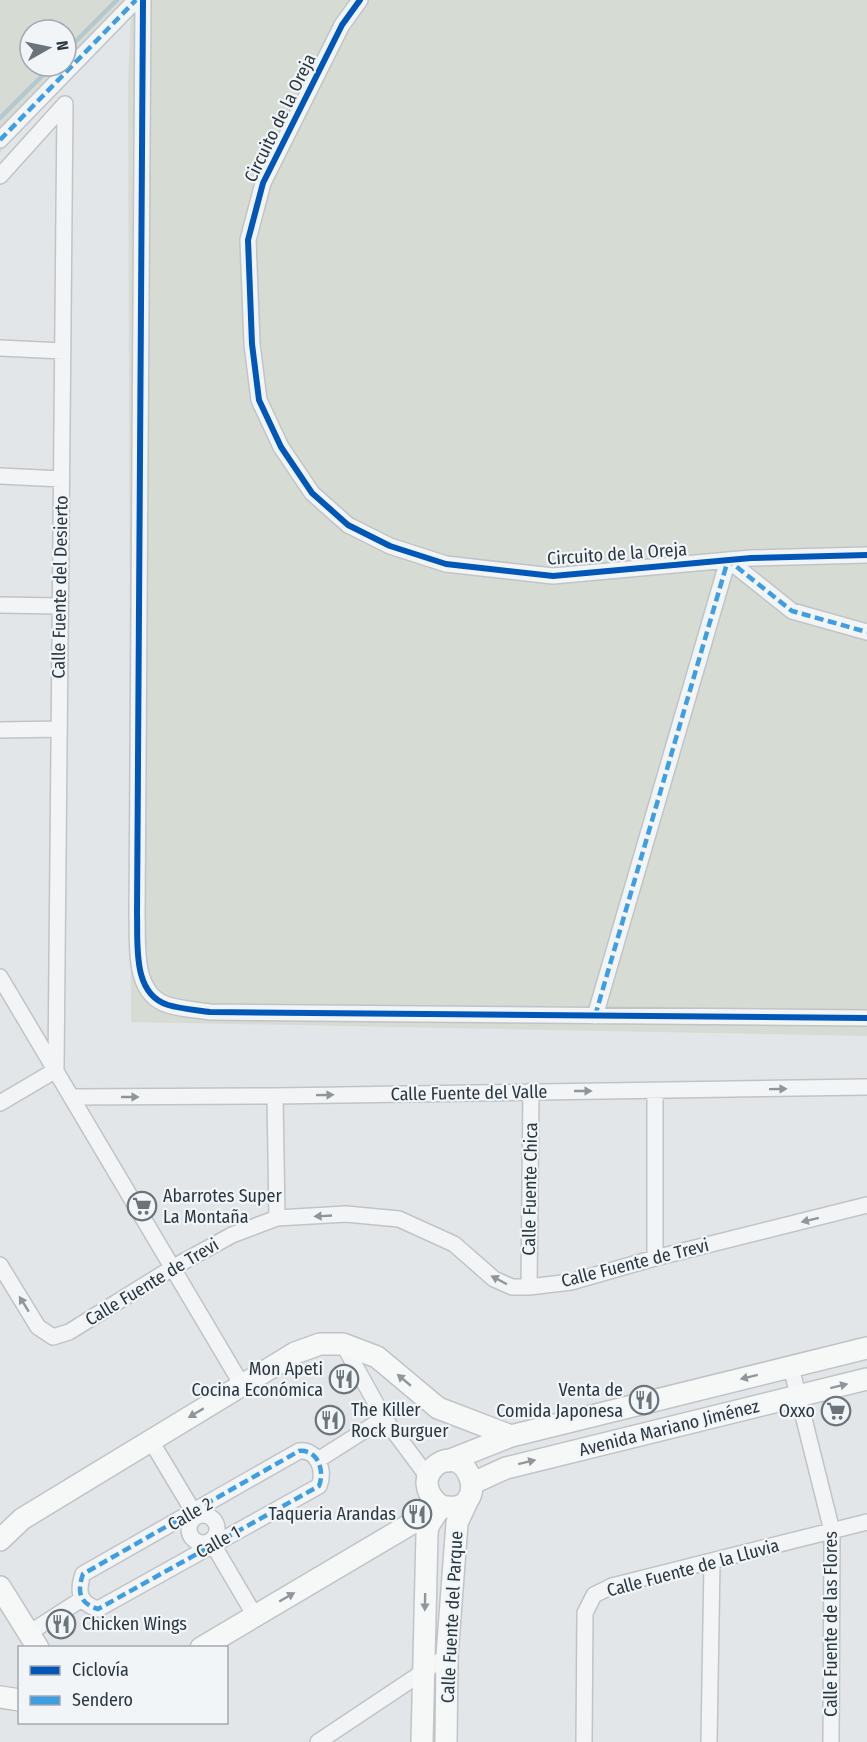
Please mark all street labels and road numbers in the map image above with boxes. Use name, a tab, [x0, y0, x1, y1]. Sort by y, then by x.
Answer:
street label: Circuito de la Oreja	[239, 50, 321, 186]
street label: Calle Fuente del Desierto	[47, 495, 73, 679]
street label: Circuito de la Oreja	[546, 538, 688, 570]
street label: Calle Fuente del Valle	[390, 1081, 548, 1105]
street label: Calle Fuente Chica	[518, 1122, 542, 1256]
street label: Calle Fuente de Trevi	[81, 1234, 223, 1330]
street label: Calle Fuente de Trevi	[559, 1234, 711, 1292]
street label: Avenida Mariano Jiménez	[577, 1395, 761, 1461]
street label: Calle 2	[164, 1492, 216, 1536]
street label: Calle 1	[192, 1521, 244, 1563]
street label: Calle Fuente del Parque	[437, 1530, 468, 1704]
street label: Calle Fuente de las Flores	[820, 1531, 842, 1717]
street label: Calle Fuente de la Lluvia	[604, 1534, 782, 1602]

